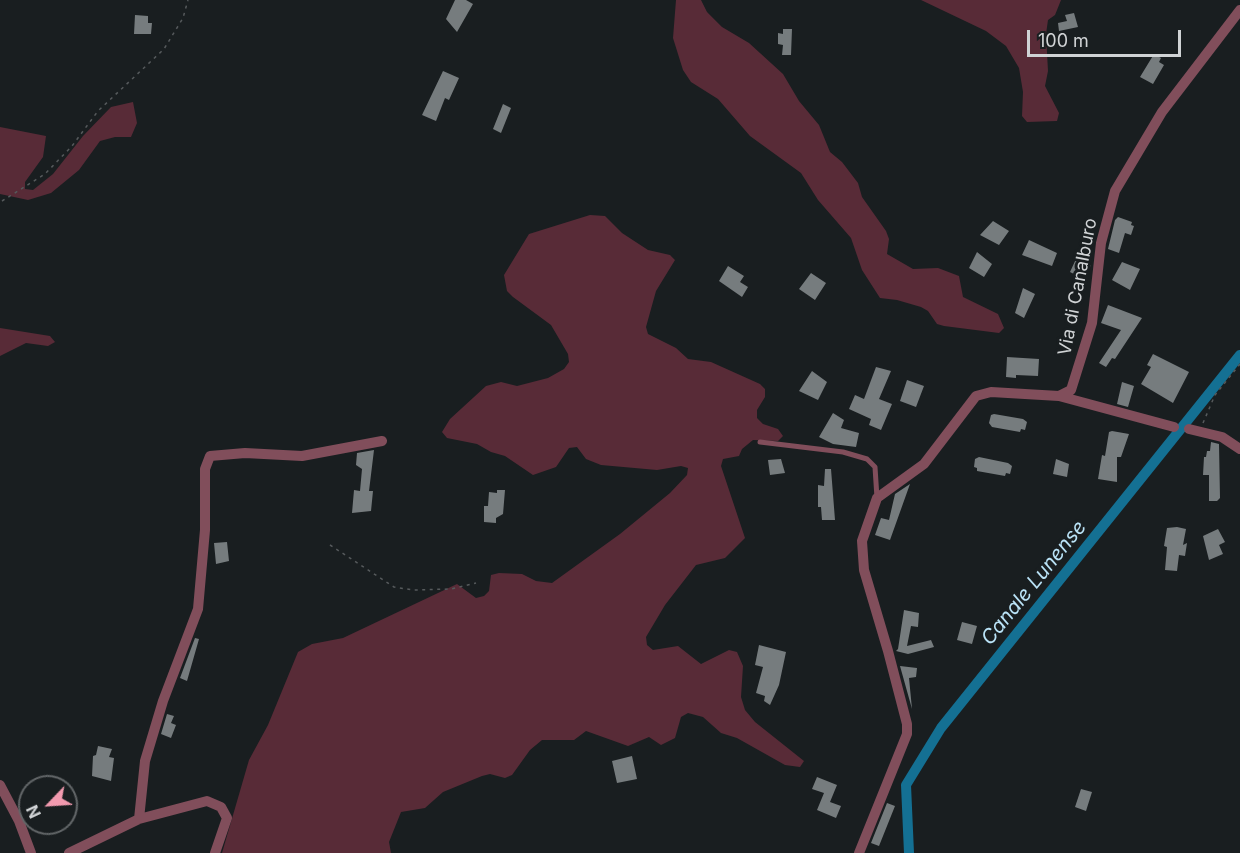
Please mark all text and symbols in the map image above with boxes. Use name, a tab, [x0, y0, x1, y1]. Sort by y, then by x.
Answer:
scale bar	[1030, 18, 1184, 56]
text: 100 m	[1038, 30, 1089, 51]
street label: Via di Canalburo	[1054, 216, 1102, 358]
water label: Canale Lunense	[976, 516, 1092, 650]
north arrow	[18, 775, 78, 835]
text: N	[22, 802, 45, 822]

